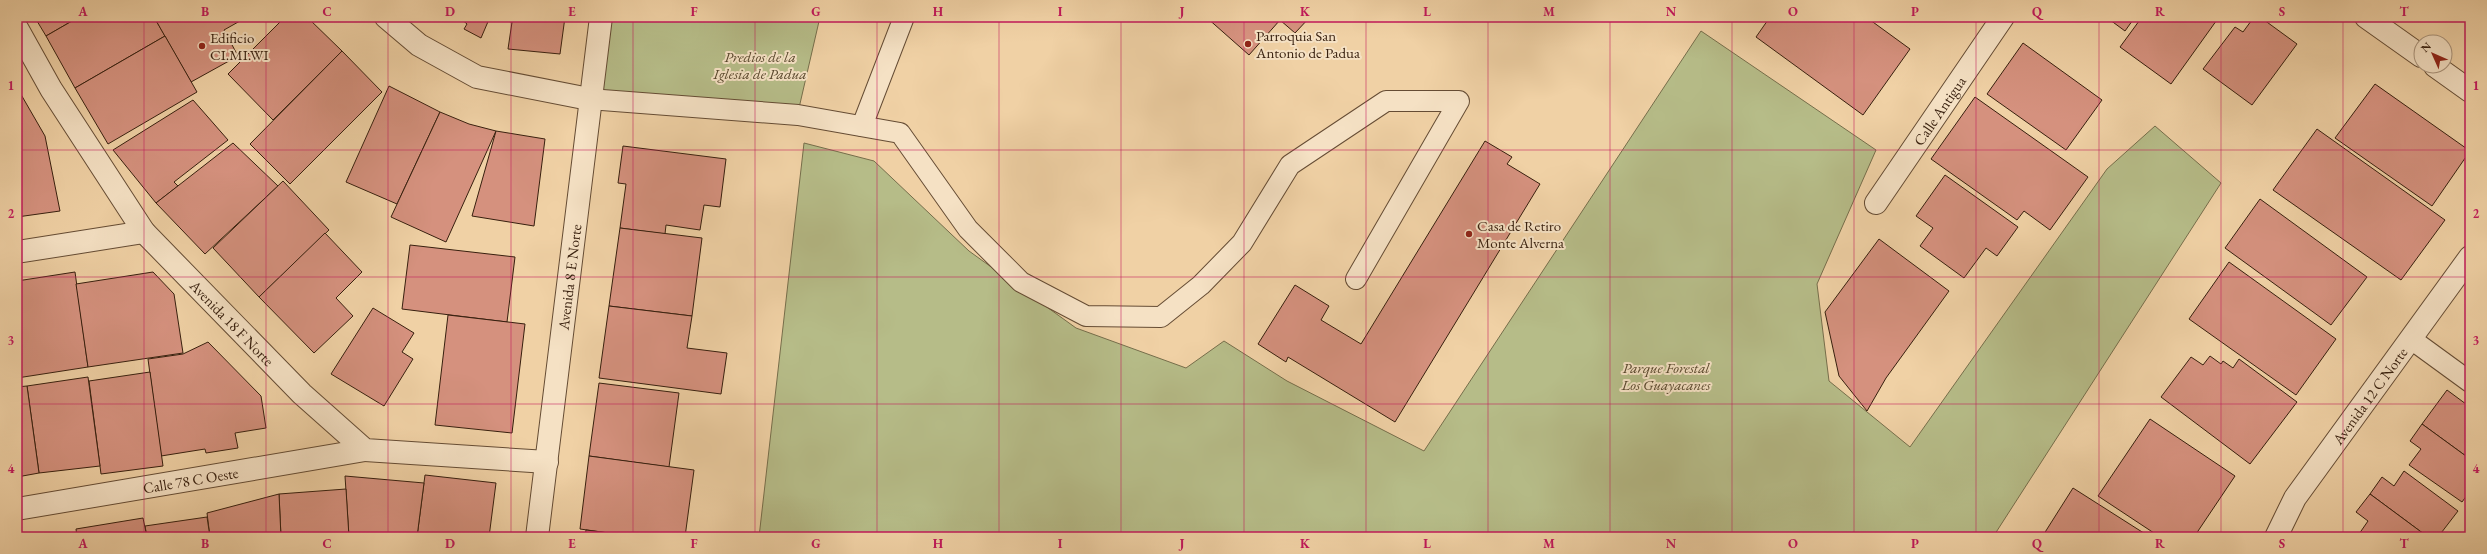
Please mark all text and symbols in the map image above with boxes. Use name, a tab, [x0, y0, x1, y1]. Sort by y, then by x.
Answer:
text: A	[77, 3, 88, 20]
text: B	[201, 3, 209, 20]
text: C	[322, 3, 332, 20]
text: D	[445, 3, 455, 20]
text: E	[568, 3, 576, 20]
text: F	[690, 3, 698, 20]
text: G	[811, 3, 821, 20]
text: H	[933, 3, 944, 20]
text: I	[1058, 3, 1063, 20]
text: J	[1178, 3, 1185, 20]
text: K	[1300, 3, 1311, 20]
text: L	[1423, 3, 1431, 20]
text: M	[1543, 3, 1555, 20]
text: N	[1666, 3, 1677, 20]
text: O	[1788, 3, 1798, 20]
text: P	[1911, 3, 1919, 20]
text: Q	[2032, 3, 2044, 20]
text: R	[2155, 3, 2165, 20]
text: S	[2279, 3, 2285, 20]
text: T	[2399, 3, 2409, 20]
place label: Parroquia San Antonio de Padua	[1255, 26, 1360, 62]
place label: Edificio CI.MI.WI	[210, 28, 269, 64]
north arrow	[2413, 34, 2453, 74]
marker: Parroquia San Antonio de Padua	[1243, 39, 1253, 49]
text: N	[2418, 39, 2434, 55]
marker: Edificio CI.MI.WI	[197, 41, 207, 51]
park label: Predios de la Iglesia de Padua	[712, 47, 807, 83]
street label: Calle Antigua	[1909, 72, 1970, 149]
text: 1	[8, 77, 15, 94]
text: 1	[2473, 77, 2480, 94]
text: 2	[8, 205, 15, 222]
text: 2	[2473, 205, 2480, 222]
place label: Casa de Retiro Monte Alverna	[1477, 216, 1564, 252]
street label: Avenida 8 E Norte	[553, 223, 585, 332]
marker: Casa de Retiro Monte Alverna	[1464, 229, 1474, 239]
street label: Avenida 18 F Norte	[186, 275, 279, 370]
text: 3	[8, 332, 15, 349]
text: 3	[2473, 332, 2480, 349]
street label: Avenida 12 C Norte	[2327, 343, 2411, 449]
park label: Parque Forestal Los Guayacanes	[1621, 358, 1711, 394]
text: 4	[8, 460, 15, 477]
text: 4	[2473, 460, 2480, 477]
street label: Calle 78 C Oeste	[141, 462, 240, 497]
text: A	[77, 535, 88, 552]
text: B	[201, 535, 209, 552]
text: C	[322, 535, 332, 552]
text: D	[445, 535, 455, 552]
text: E	[568, 535, 576, 552]
text: F	[690, 535, 698, 552]
text: G	[811, 535, 821, 552]
text: H	[933, 535, 944, 552]
text: I	[1058, 535, 1063, 552]
text: J	[1178, 535, 1185, 552]
text: K	[1300, 535, 1311, 552]
text: L	[1423, 535, 1431, 552]
text: M	[1543, 535, 1555, 552]
text: N	[1666, 535, 1677, 552]
text: O	[1788, 535, 1798, 552]
text: P	[1911, 535, 1919, 552]
text: Q	[2032, 535, 2044, 552]
text: R	[2155, 535, 2165, 552]
text: S	[2279, 535, 2285, 552]
text: T	[2399, 535, 2409, 552]

